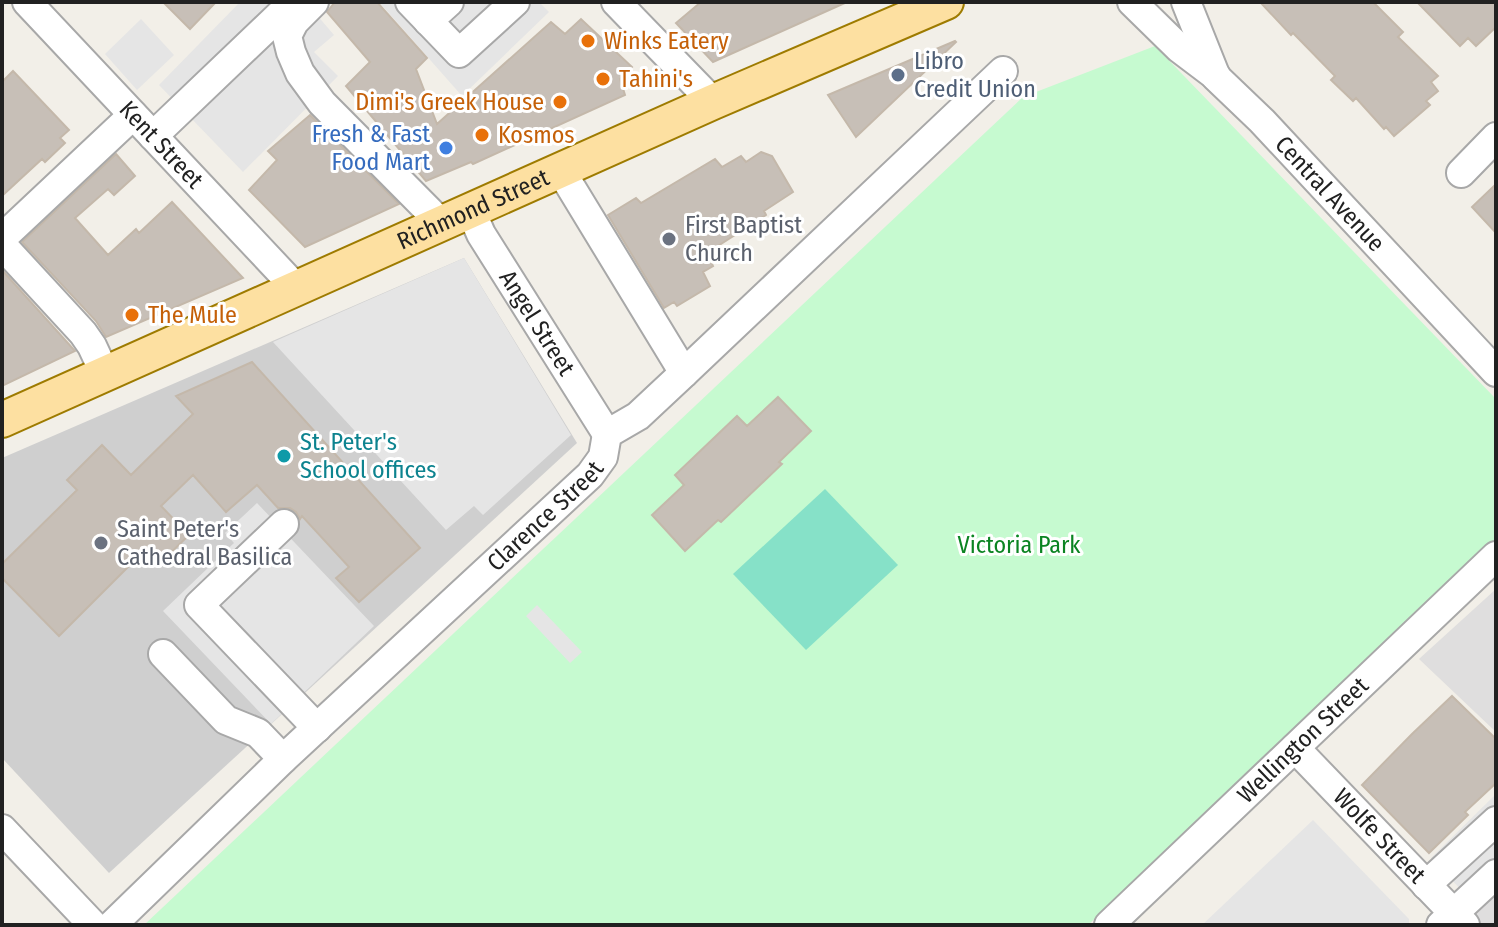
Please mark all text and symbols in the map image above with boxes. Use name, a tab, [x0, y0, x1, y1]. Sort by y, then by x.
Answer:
place label: Winks Eatery	[604, 27, 729, 55]
marker: Winks Eatery	[579, 32, 597, 50]
place label: Libro Credit Union	[914, 47, 1036, 103]
place label: Tahini's	[619, 65, 693, 93]
marker: Libro Credit Union	[889, 66, 907, 84]
marker: Tahini's	[594, 70, 612, 88]
place label: Dimi's Greek House	[355, 88, 544, 116]
marker: Dimi's Greek House	[551, 93, 569, 111]
street label: Kent Street	[114, 95, 209, 194]
place label: Fresh & Fast Food Mart	[312, 120, 430, 176]
place label: Kosmos	[498, 121, 575, 149]
marker: Kosmos	[473, 126, 491, 144]
street label: Central Avenue	[1269, 130, 1390, 257]
marker: Fresh & Fast Food Mart	[437, 139, 455, 157]
street label: Richmond Street	[393, 163, 553, 255]
place label: First Baptist Church	[685, 211, 802, 267]
marker: First Baptist Church	[660, 230, 678, 248]
street label: Angel Street	[493, 265, 581, 381]
place label: The Mule	[148, 301, 237, 329]
marker: The Mule	[123, 306, 141, 324]
place label: St. Peter's School offices	[300, 428, 437, 484]
marker: St. Peter's School offices	[275, 447, 293, 465]
street label: Clarence Street	[482, 456, 609, 577]
place label: Saint Peter's Cathedral Basilica	[117, 515, 292, 571]
park label: Victoria Park	[957, 531, 1081, 559]
marker: Saint Peter's Cathedral Basilica	[92, 534, 110, 552]
street label: Wellington Street	[1232, 671, 1374, 809]
street label: Wolfe Street	[1328, 783, 1431, 889]

